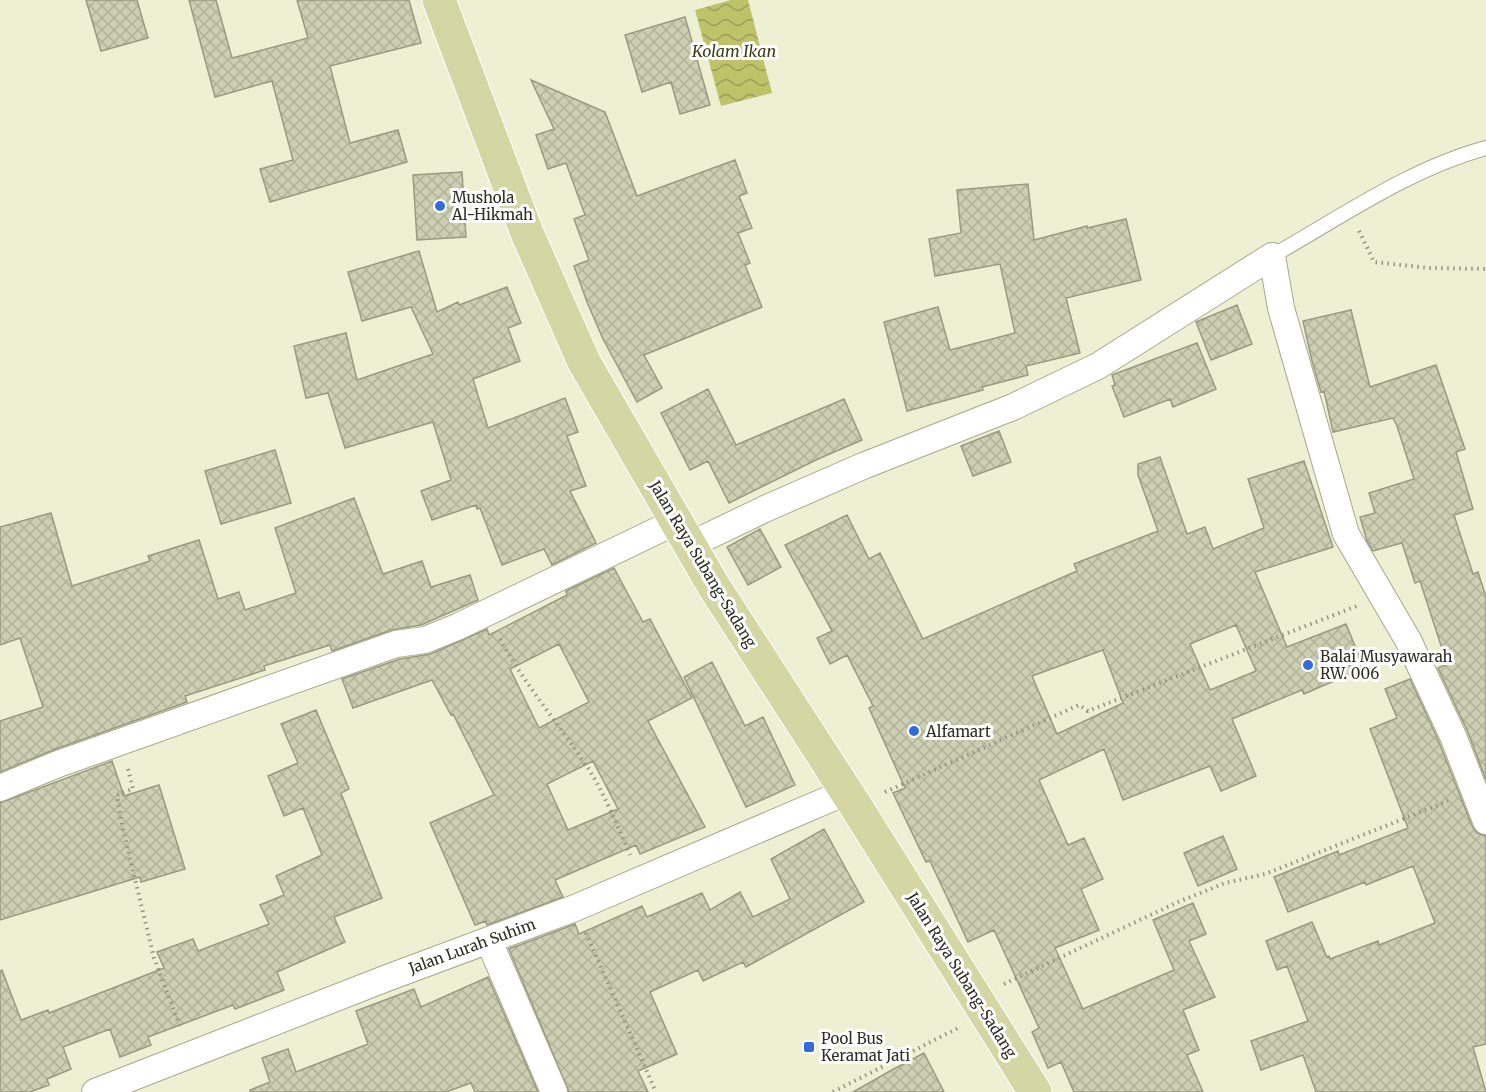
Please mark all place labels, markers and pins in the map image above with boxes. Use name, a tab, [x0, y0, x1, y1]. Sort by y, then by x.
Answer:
place label: Mushola Al-Hikmah	[451, 188, 533, 224]
marker: Mushola Al-Hikmah	[433, 199, 447, 213]
place label: Balai Musyawarah RW. 006	[1320, 647, 1453, 683]
marker: Balai Musyawarah RW. 006	[1301, 658, 1315, 672]
place label: Alfamart	[925, 722, 991, 741]
marker: Alfamart	[907, 724, 921, 738]
place label: Pool Bus Keramat Jati	[821, 1029, 910, 1065]
marker: Pool Bus Keramat Jati	[802, 1040, 816, 1054]

